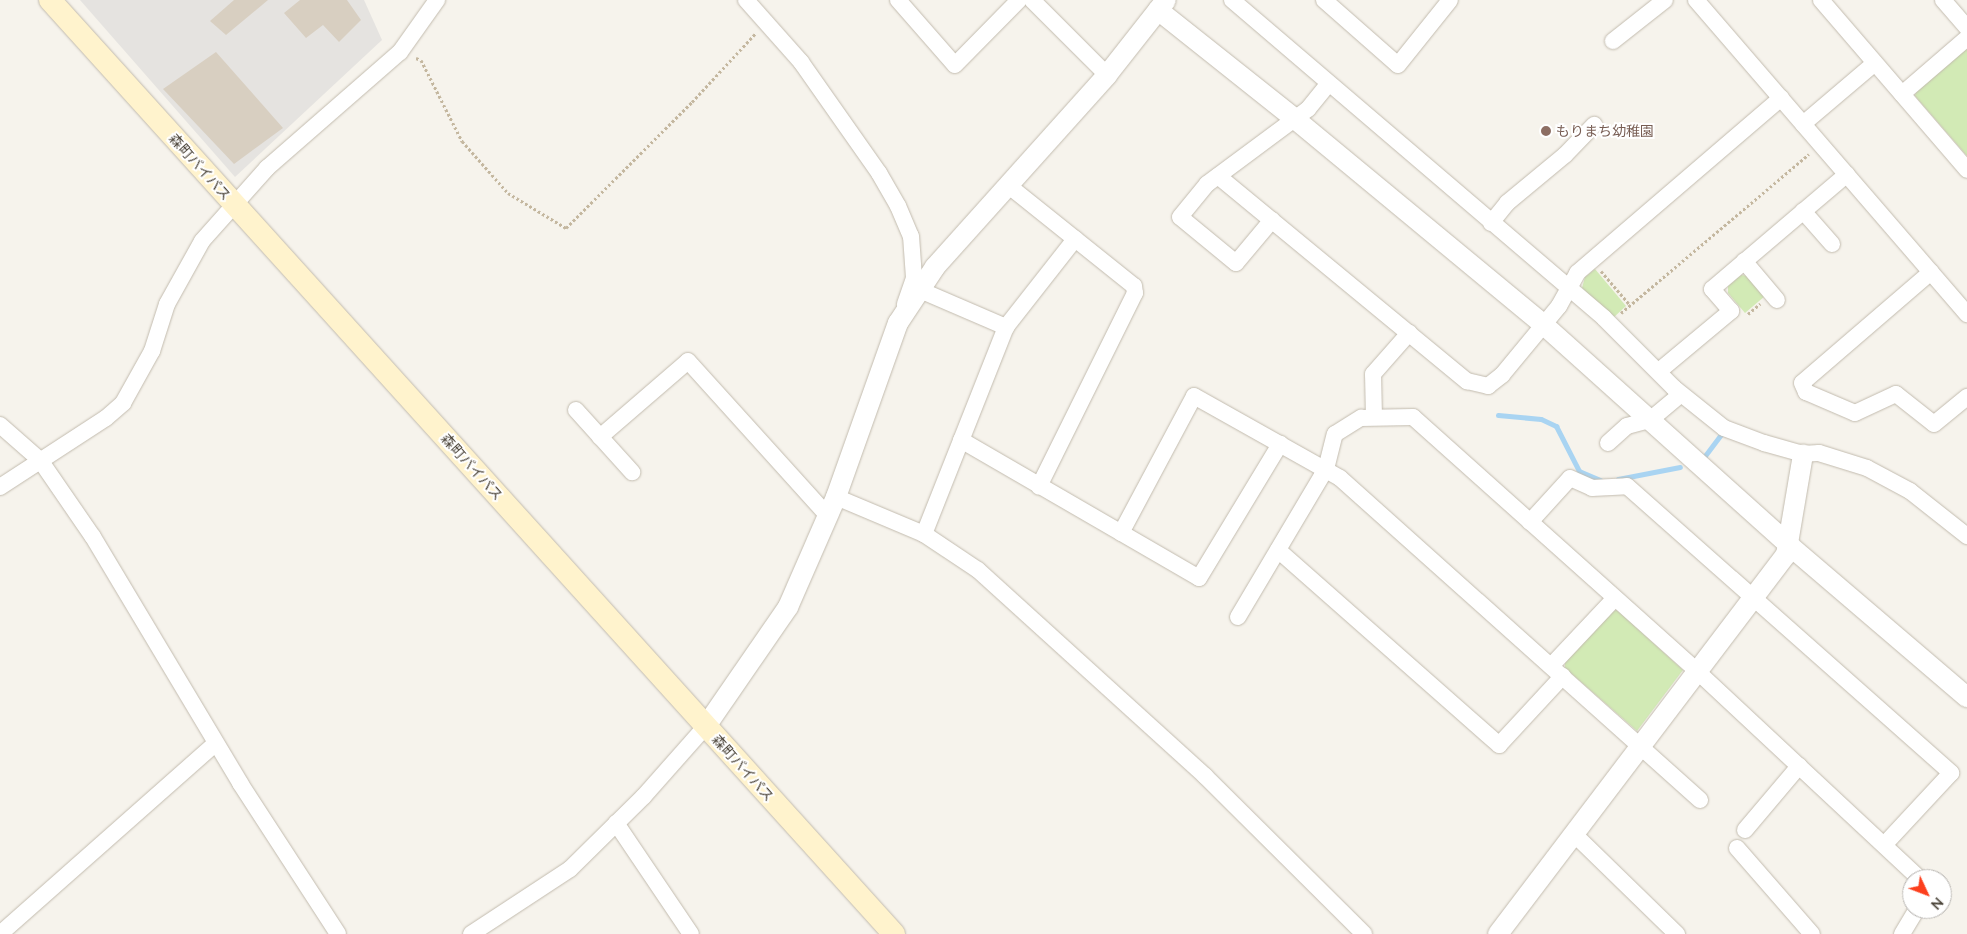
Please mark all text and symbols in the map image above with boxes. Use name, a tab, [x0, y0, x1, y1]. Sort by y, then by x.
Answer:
place label: もりまち幼稚園	[1556, 123, 1654, 139]
marker: もりまち幼稚園	[1540, 125, 1552, 137]
street label: 森町バイパス	[166, 130, 234, 204]
street label: 森町バイパス	[438, 430, 506, 504]
street label: 森町バイパス	[709, 731, 777, 805]
north arrow	[1902, 869, 1952, 919]
text: N	[1927, 894, 1947, 914]

